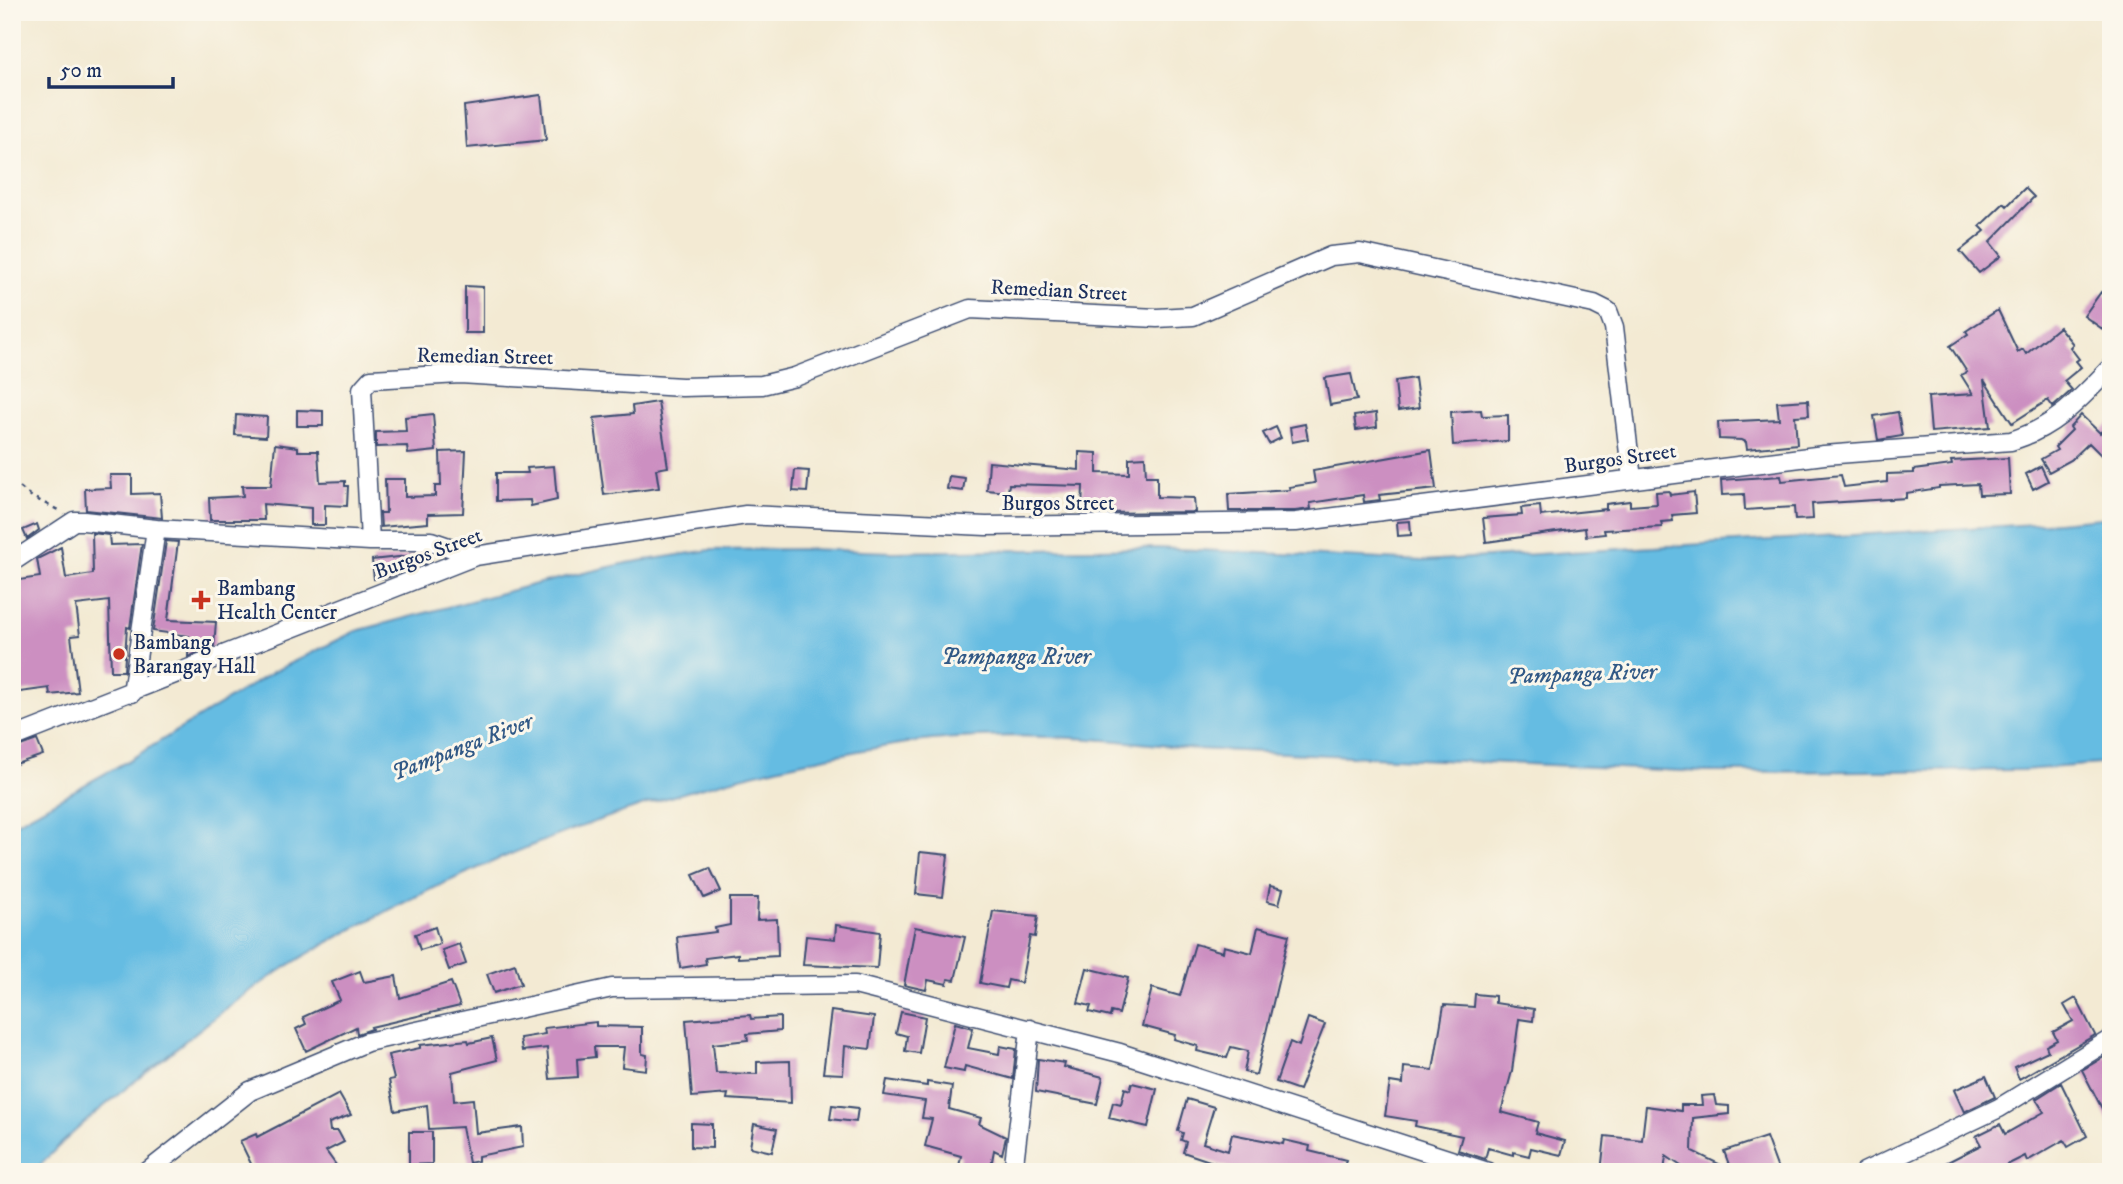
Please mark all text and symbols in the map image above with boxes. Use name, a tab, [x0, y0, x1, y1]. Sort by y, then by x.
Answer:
scale bar	[49, 46, 173, 90]
text: 50 m	[60, 58, 102, 84]
street label: Remedian Street	[990, 274, 1128, 308]
street label: Remedian Street	[416, 343, 554, 371]
street label: Burgos Street	[1562, 438, 1678, 480]
street label: Burgos Street	[1002, 491, 1115, 517]
street label: Burgos Street	[371, 522, 486, 585]
place label: Bambang Health Center	[217, 576, 337, 626]
marker: Bambang Health Center	[191, 590, 211, 610]
place label: Bambang Barangay Hall	[133, 630, 256, 680]
water label: Pampanga River	[942, 643, 1092, 672]
marker: Bambang Barangay Hall	[111, 646, 127, 662]
water label: Pampanga River	[1507, 657, 1659, 692]
water label: Pampanga River	[388, 707, 539, 788]

